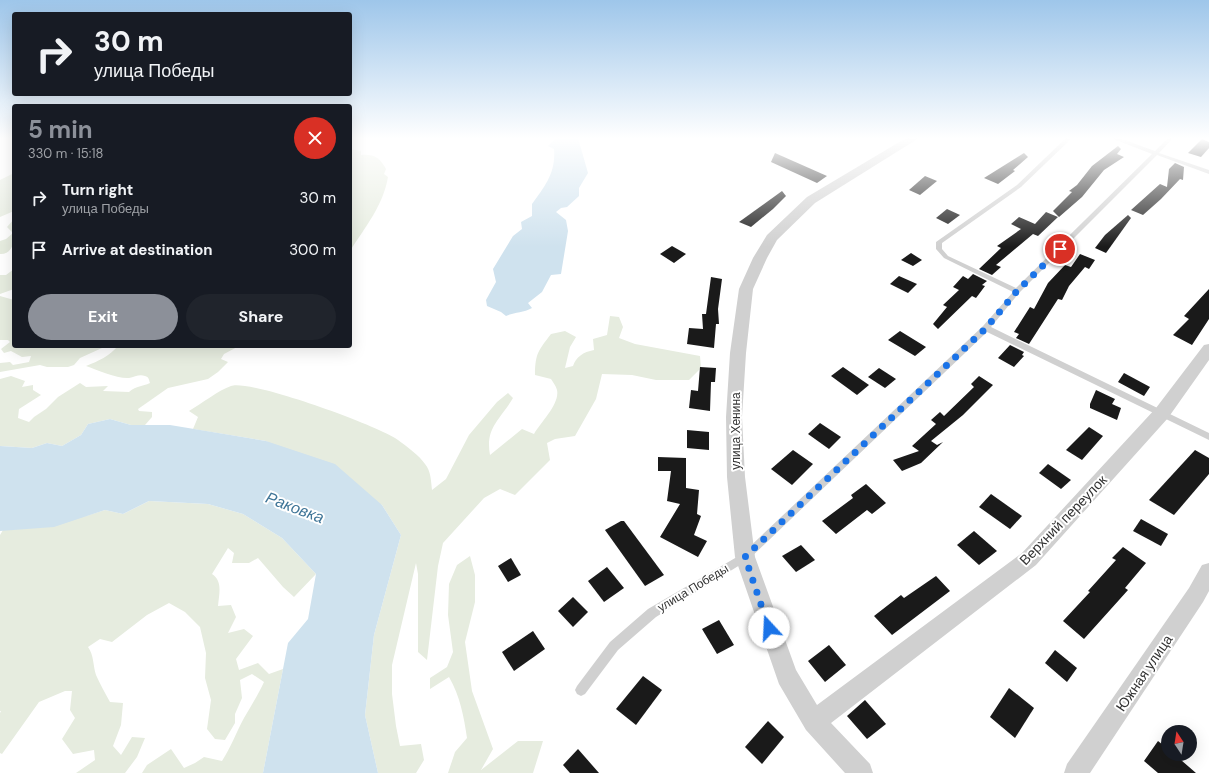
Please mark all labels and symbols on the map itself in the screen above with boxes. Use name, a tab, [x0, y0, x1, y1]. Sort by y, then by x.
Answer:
pin	[1043, 232, 1077, 266]
street label: улица Хенина	[728, 392, 744, 470]
street label: Верхний переулок	[1015, 470, 1111, 569]
water label: Раковка	[263, 487, 327, 528]
street label: улица Победы	[654, 560, 732, 616]
position arrow	[748, 607, 790, 649]
street label: Южная улица	[1112, 631, 1176, 715]
north arrow	[1161, 725, 1197, 761]

